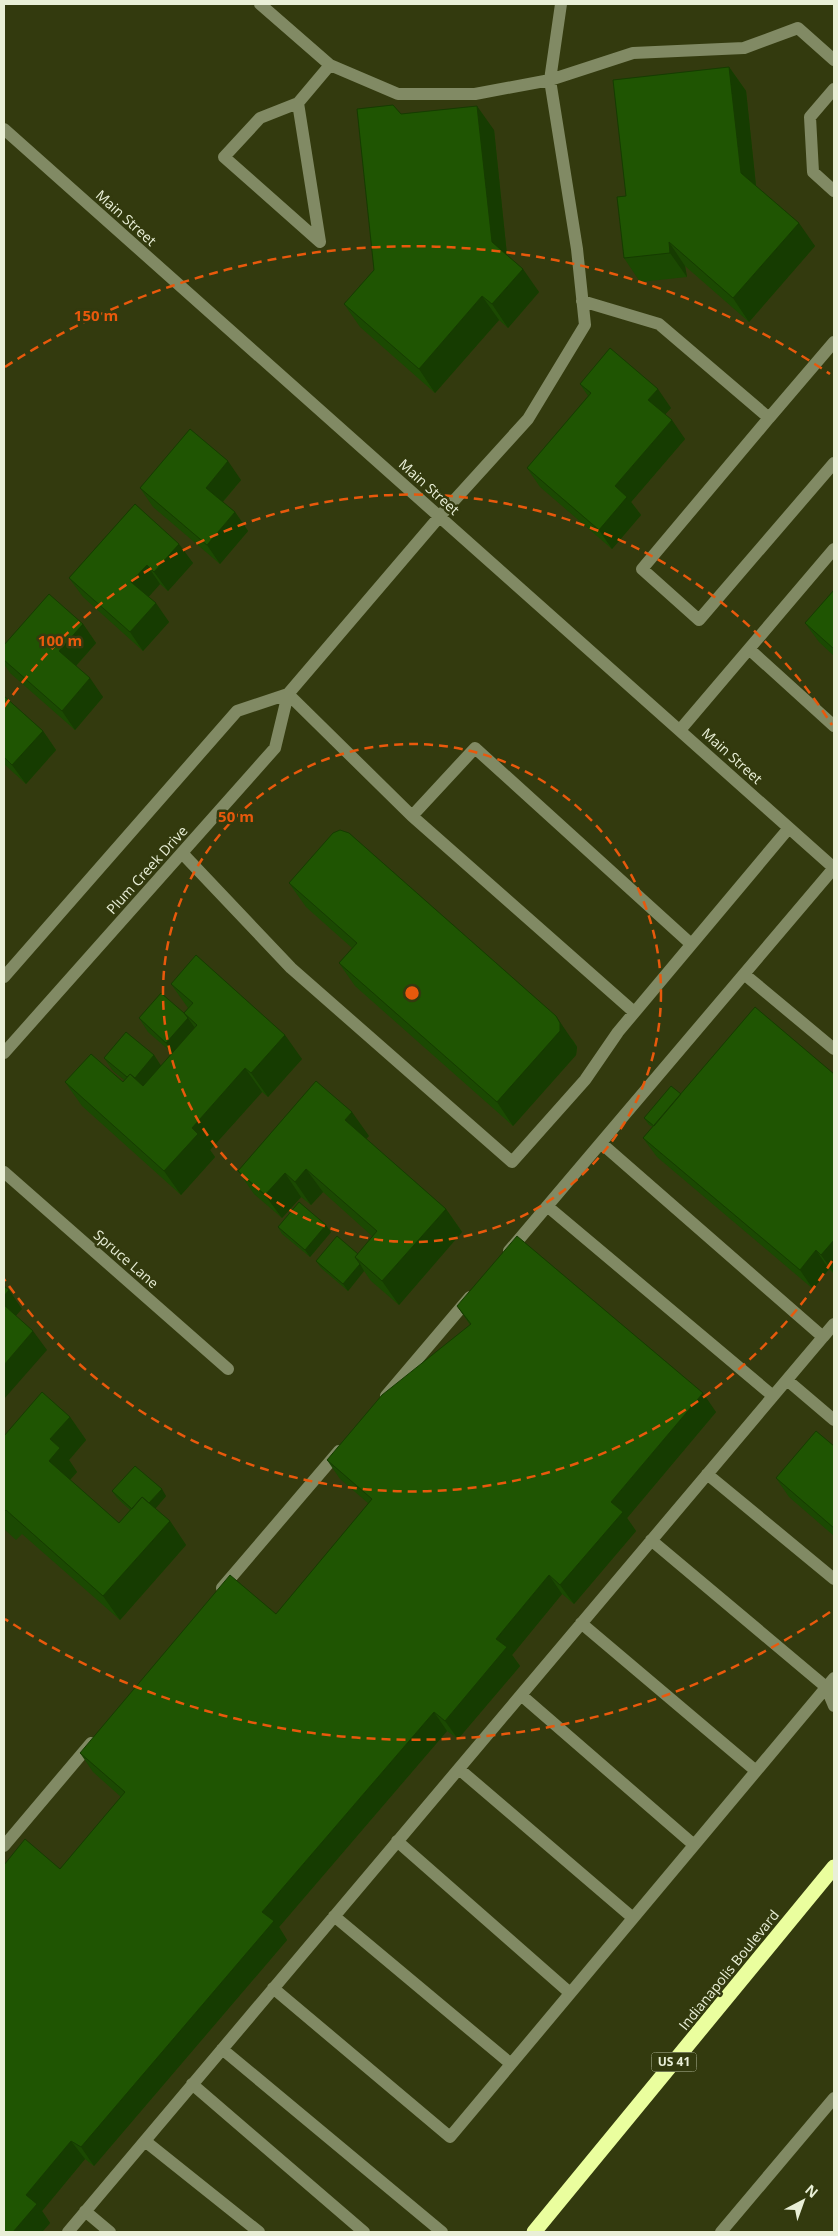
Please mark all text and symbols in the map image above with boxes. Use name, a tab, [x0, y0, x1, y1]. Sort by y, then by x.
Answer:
street label: Main Street	[92, 185, 161, 250]
text: 150 m	[74, 305, 118, 325]
street label: Main Street	[395, 454, 464, 519]
text: 100 m	[38, 630, 82, 650]
street label: Main Street	[698, 723, 767, 788]
text: 50 m	[218, 806, 254, 826]
street label: Plum Creek Drive	[102, 821, 191, 918]
centre of rings	[403, 984, 421, 1002]
street label: Spruce Lane	[90, 1225, 163, 1292]
street label: Indianapolis Boulevard	[674, 1906, 783, 2034]
road number: US 41	[652, 2052, 696, 2072]
north arrow	[778, 2176, 828, 2226]
text: N	[801, 2180, 822, 2202]

